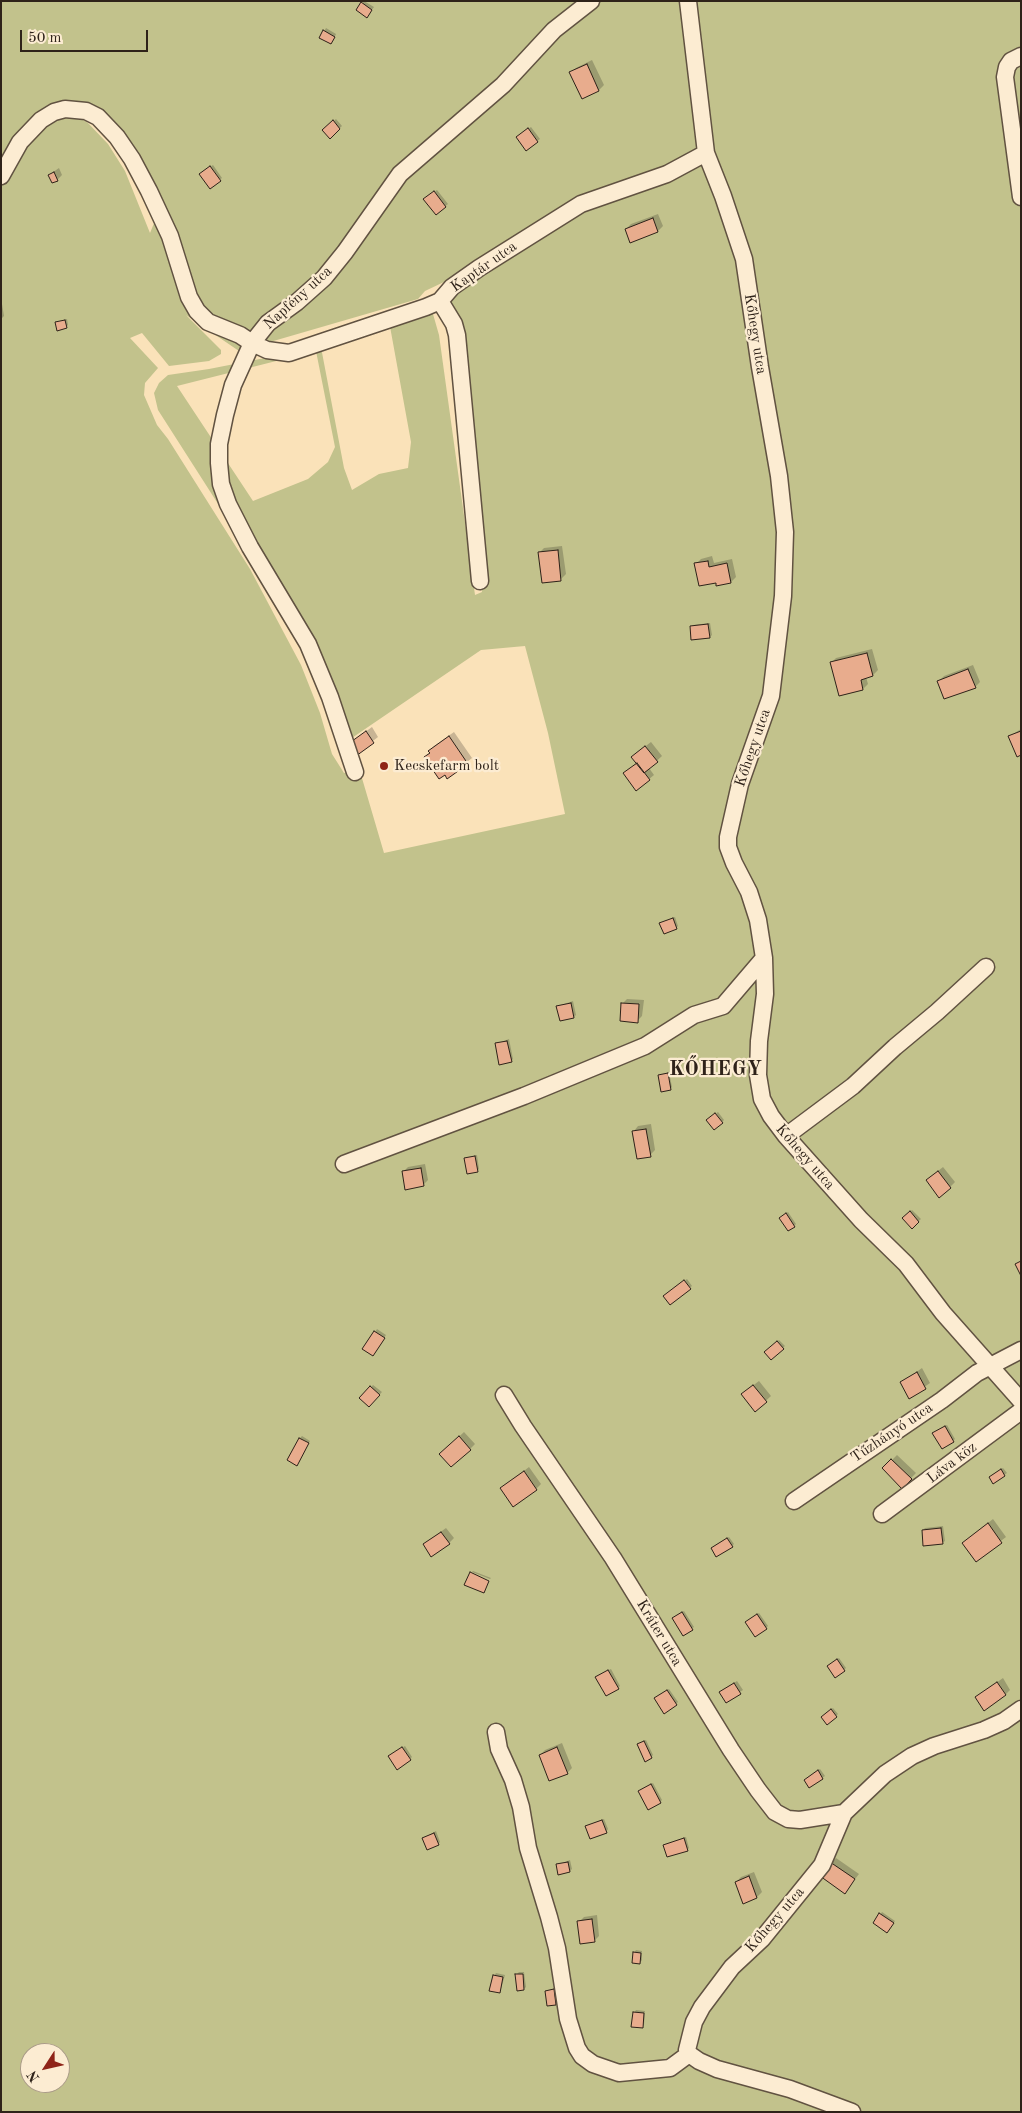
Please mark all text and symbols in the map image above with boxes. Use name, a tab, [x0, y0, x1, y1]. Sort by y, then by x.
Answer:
scale bar	[22, 20, 150, 52]
text: 50 m	[28, 31, 62, 46]
street label: Kaptár utca	[447, 238, 521, 296]
street label: Napfény utca	[260, 263, 336, 333]
street label: Kőhegy utca	[740, 292, 770, 376]
street label: Kőhegy utca	[731, 707, 775, 789]
place label: Kecskefarm bolt	[394, 757, 499, 775]
marker: Kecskefarm bolt	[378, 760, 390, 772]
district label: KŐHEGY	[668, 1058, 764, 1082]
street label: Kőhegy utca	[772, 1120, 838, 1194]
street label: Tűzhányó utca	[848, 1399, 936, 1467]
street label: Láva köz	[923, 1438, 981, 1488]
street label: Kráter utca	[632, 1596, 686, 1670]
street label: Kőhegy utca	[742, 1883, 808, 1957]
north arrow	[20, 2043, 70, 2093]
text: N	[25, 2068, 42, 2084]

